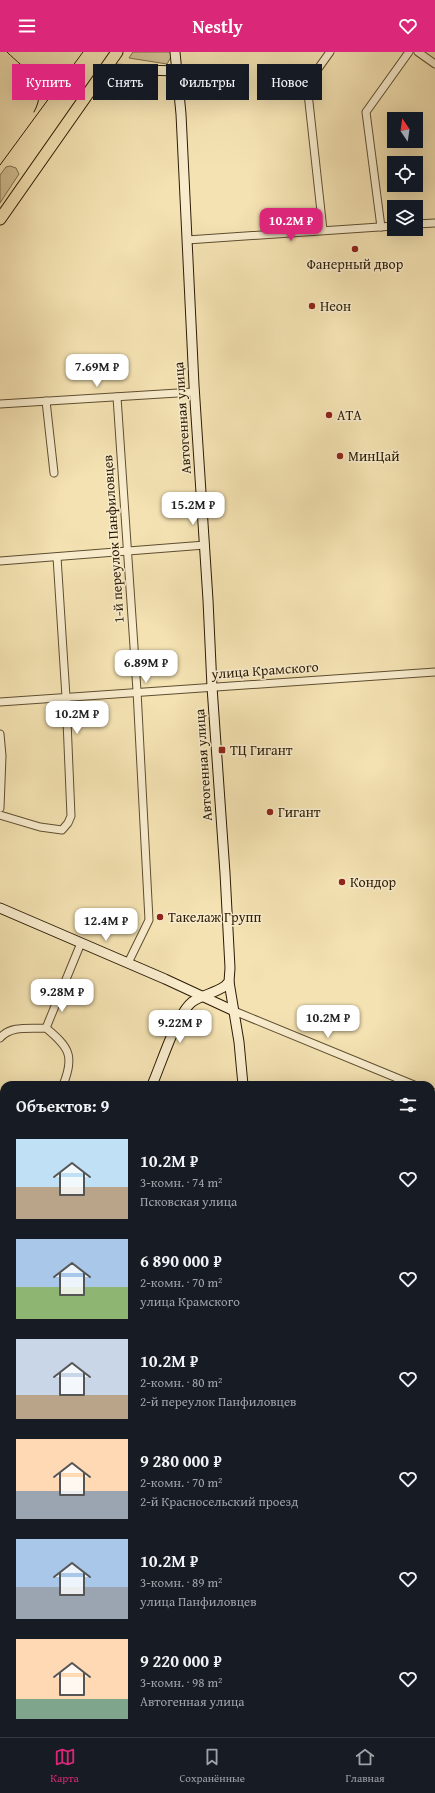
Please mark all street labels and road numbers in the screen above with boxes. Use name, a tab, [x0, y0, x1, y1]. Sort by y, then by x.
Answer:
street label: Автогенная улица	[168, 361, 196, 475]
street label: 1-й переулок Панфиловцев	[97, 454, 129, 624]
street label: улица Крамского	[210, 656, 319, 684]
street label: Автогенная улица	[189, 708, 217, 822]

